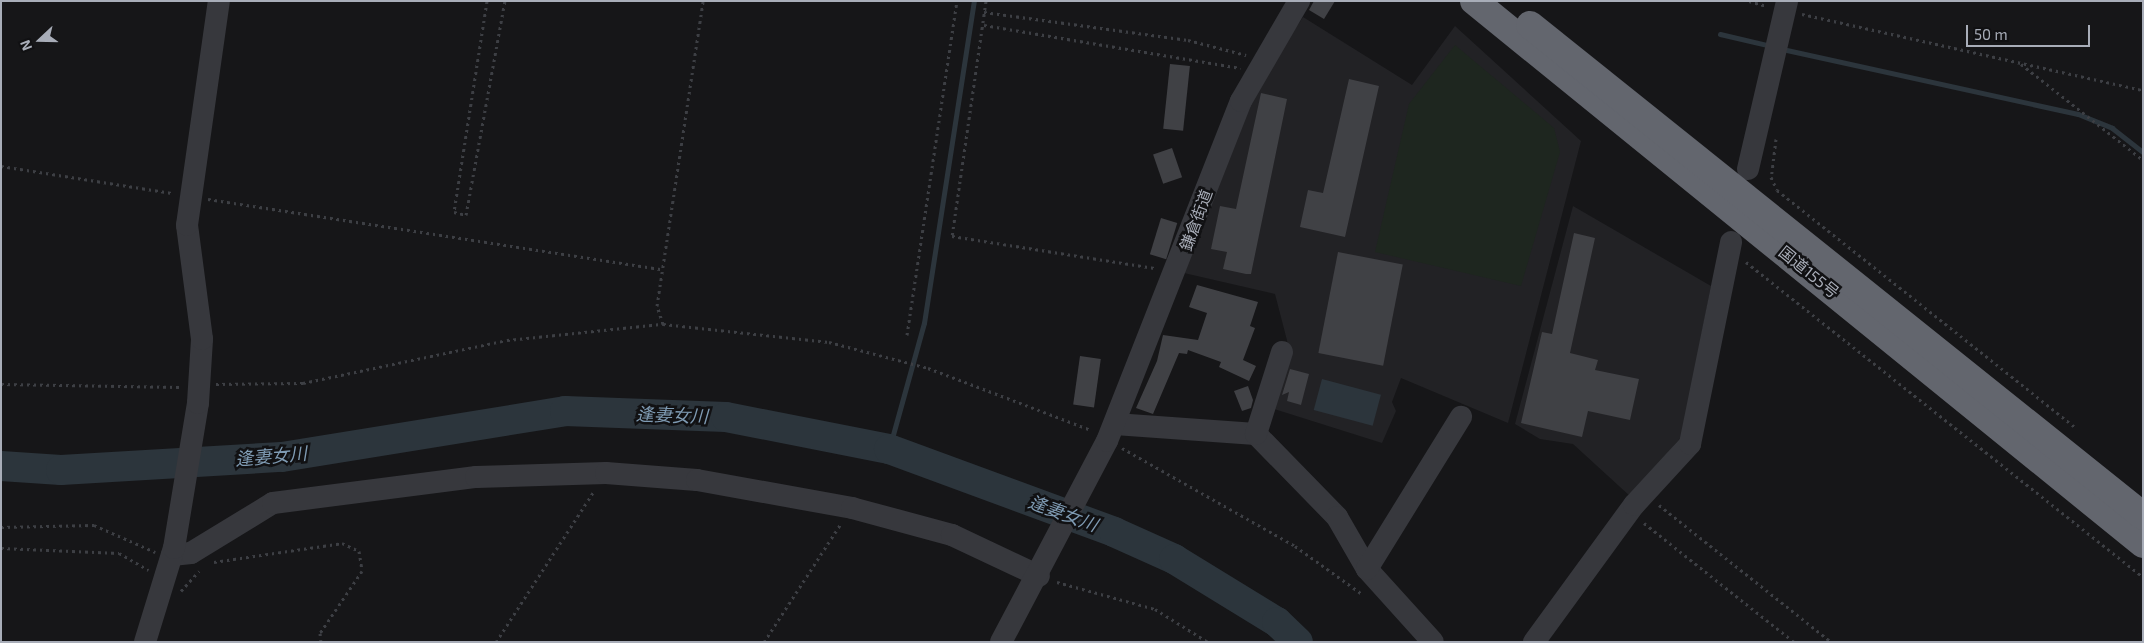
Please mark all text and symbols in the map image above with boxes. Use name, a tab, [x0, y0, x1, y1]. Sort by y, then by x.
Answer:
north arrow	[15, 15, 65, 65]
scale bar	[1969, 15, 2093, 47]
text: 50 m	[1974, 25, 2008, 43]
text: N	[16, 38, 35, 53]
street label: 鎌倉街道	[1176, 187, 1216, 253]
street label: 国道155号	[1775, 242, 1843, 302]
water label: 逢妻女川	[636, 403, 708, 427]
water label: 逢妻女川	[234, 442, 308, 470]
water label: 逢妻女川	[1025, 491, 1101, 535]

